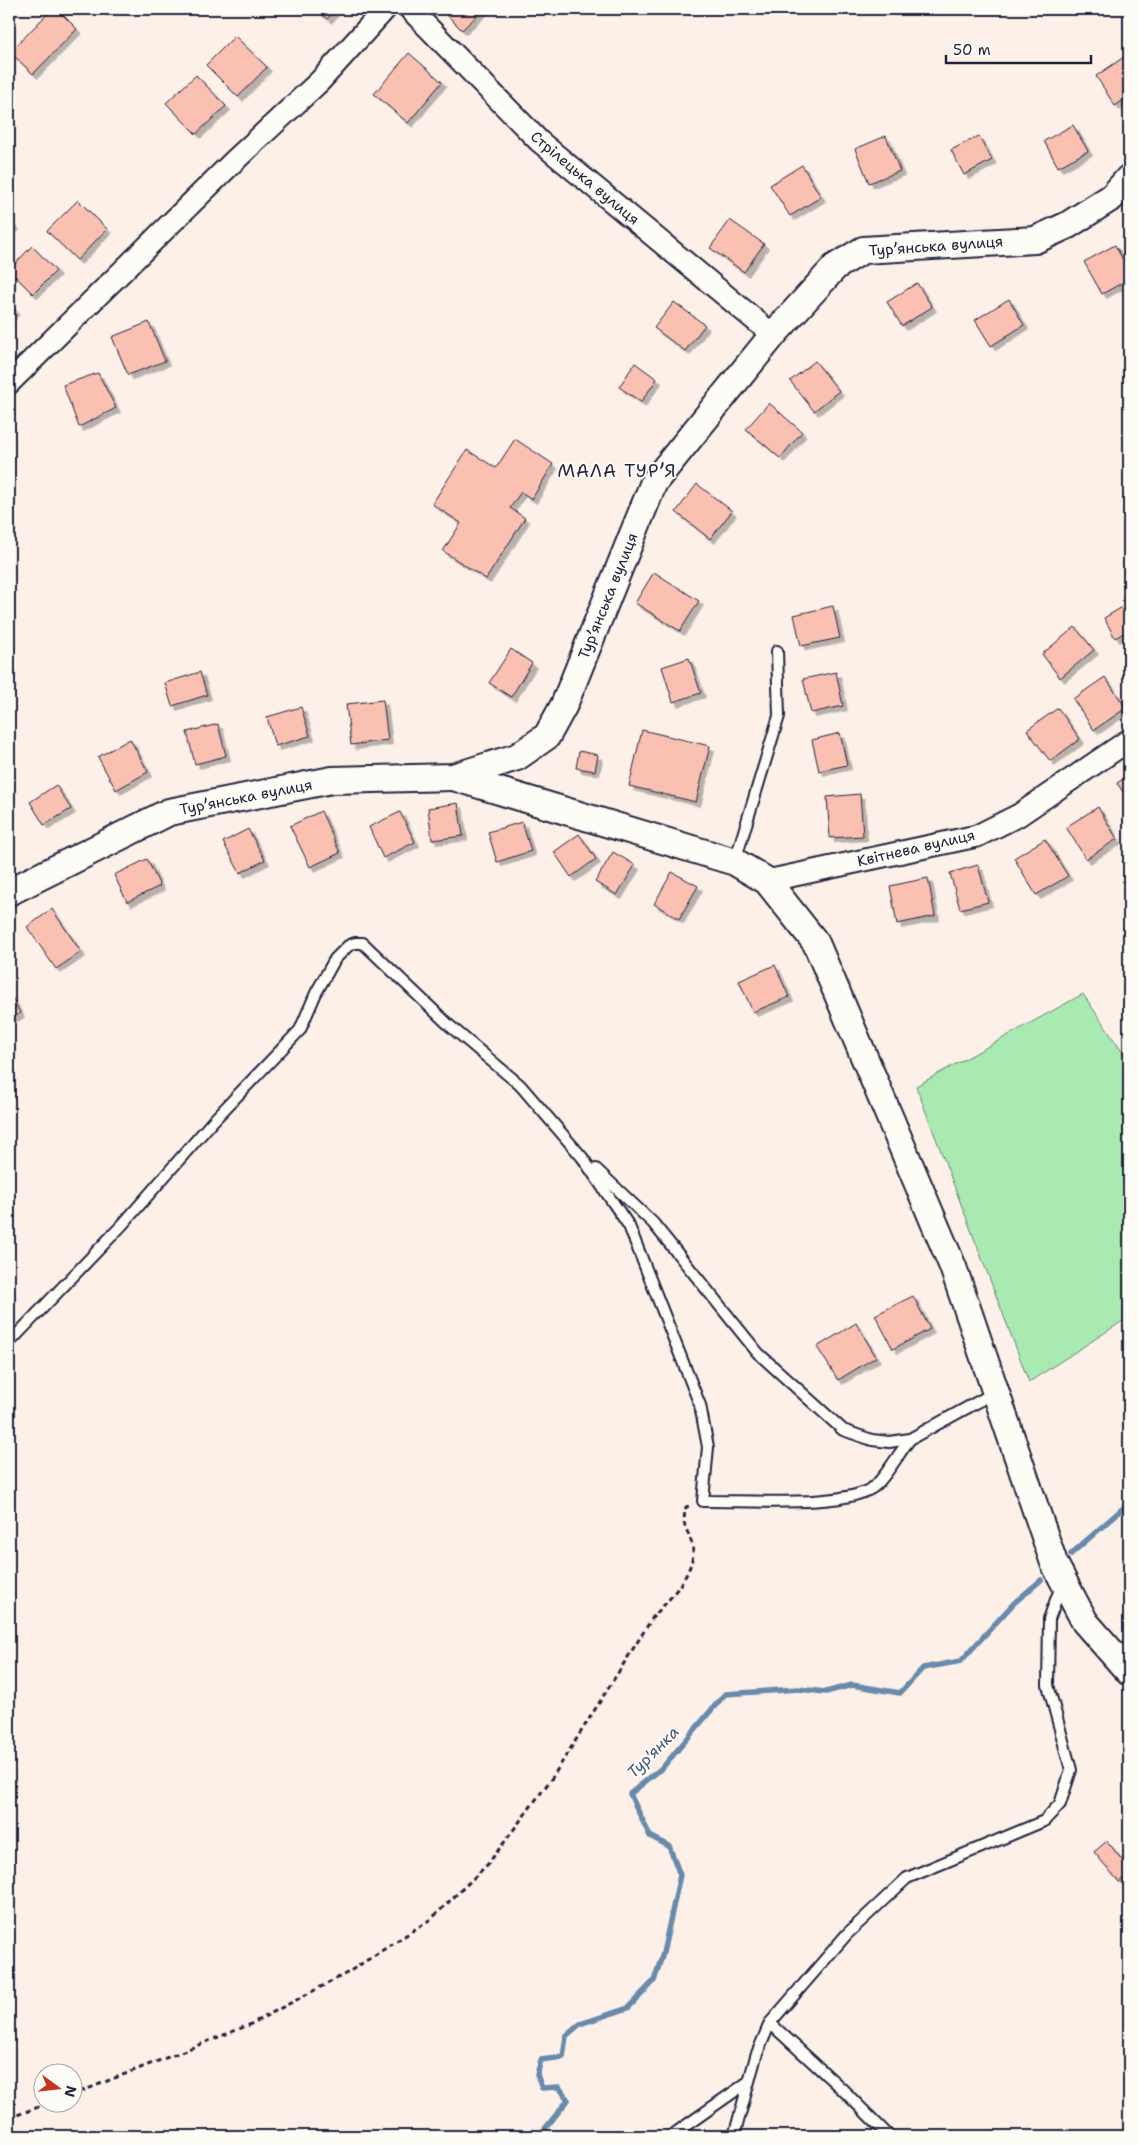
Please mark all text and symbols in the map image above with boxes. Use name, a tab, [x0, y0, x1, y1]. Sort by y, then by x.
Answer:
scale bar	[946, 32, 1090, 64]
text: 50 m	[953, 40, 991, 60]
street label: Стрілецька вулиця	[526, 127, 644, 229]
street label: Турʼянська вулиця	[868, 231, 1004, 261]
district label: МАЛА ТУР’Я	[557, 459, 677, 483]
street label: Турʼянська вулиця	[574, 530, 642, 662]
street label: Турʼянська вулиця	[178, 774, 314, 820]
street label: Квітнева вулиця	[855, 825, 977, 871]
water label: Тур'янка	[622, 1721, 684, 1783]
north arrow	[32, 2062, 82, 2112]
text: N	[60, 2084, 81, 2099]

